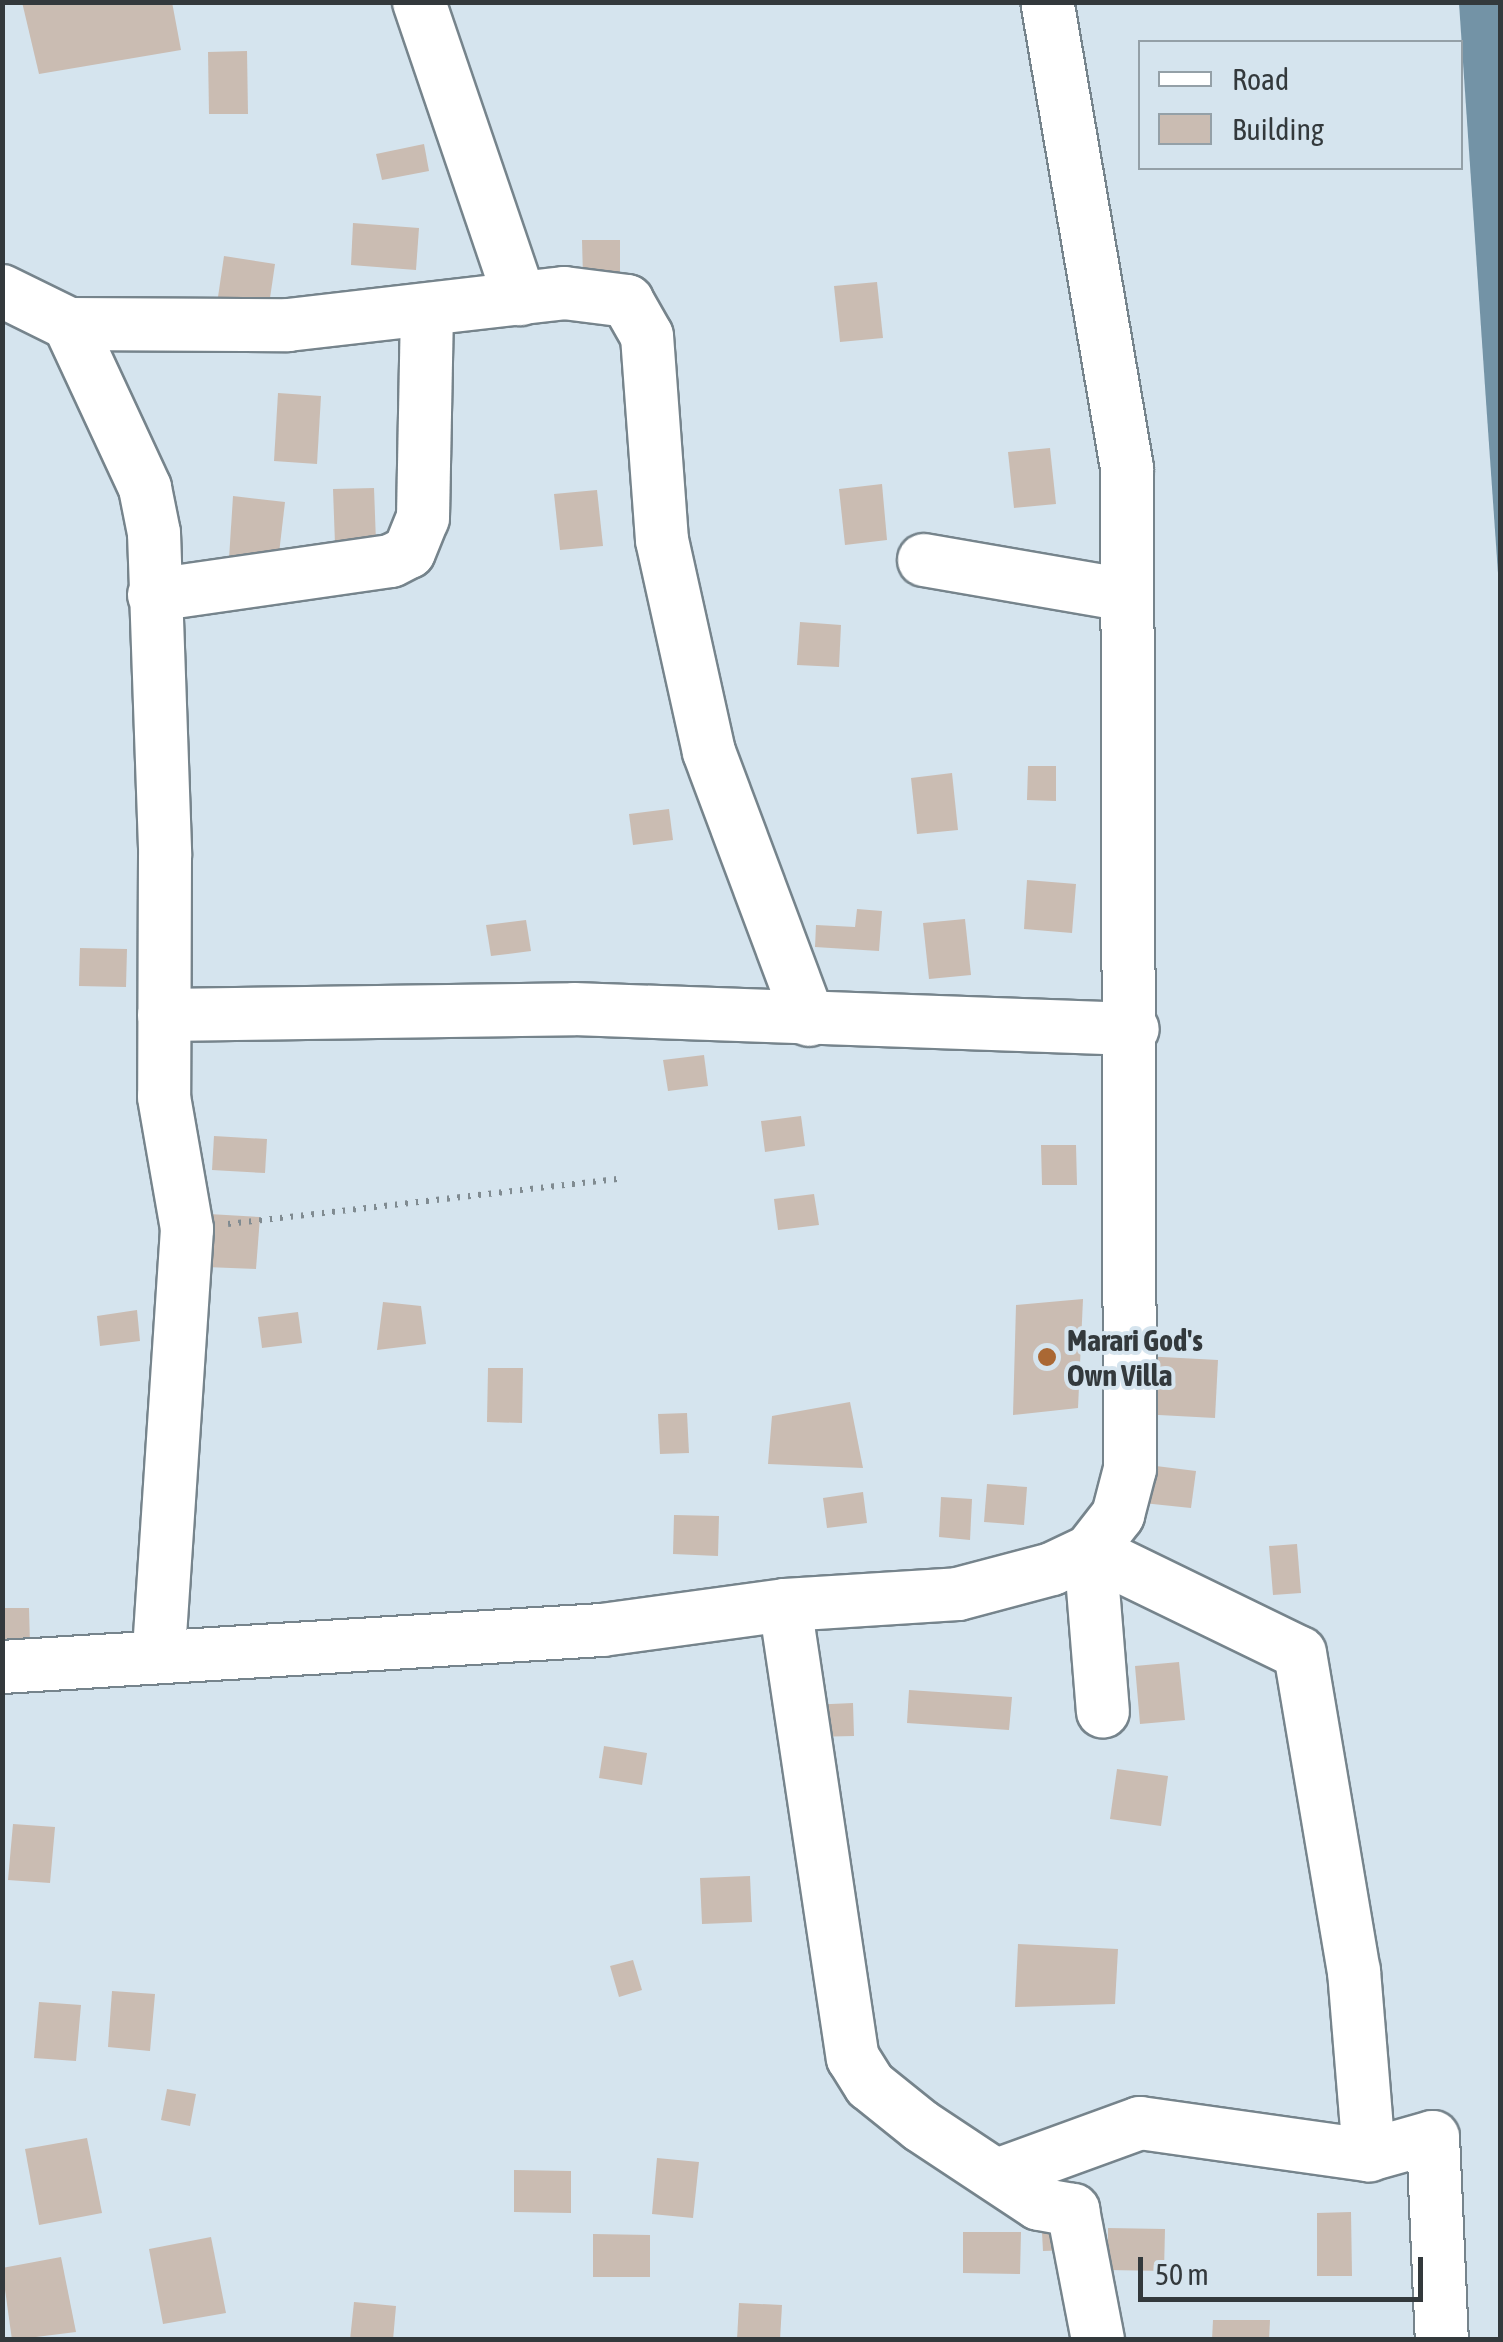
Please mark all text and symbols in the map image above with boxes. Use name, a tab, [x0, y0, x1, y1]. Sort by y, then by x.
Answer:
legend	[1138, 40, 1463, 170]
text: Road	[1232, 62, 1289, 96]
text: Building	[1232, 112, 1324, 146]
place label: Marari God's Own Villa	[1067, 1322, 1203, 1392]
marker: Marari God's Own Villa	[1036, 1346, 1058, 1368]
scale bar	[1143, 2237, 1428, 2299]
text: 50 m	[1155, 2257, 1209, 2291]

